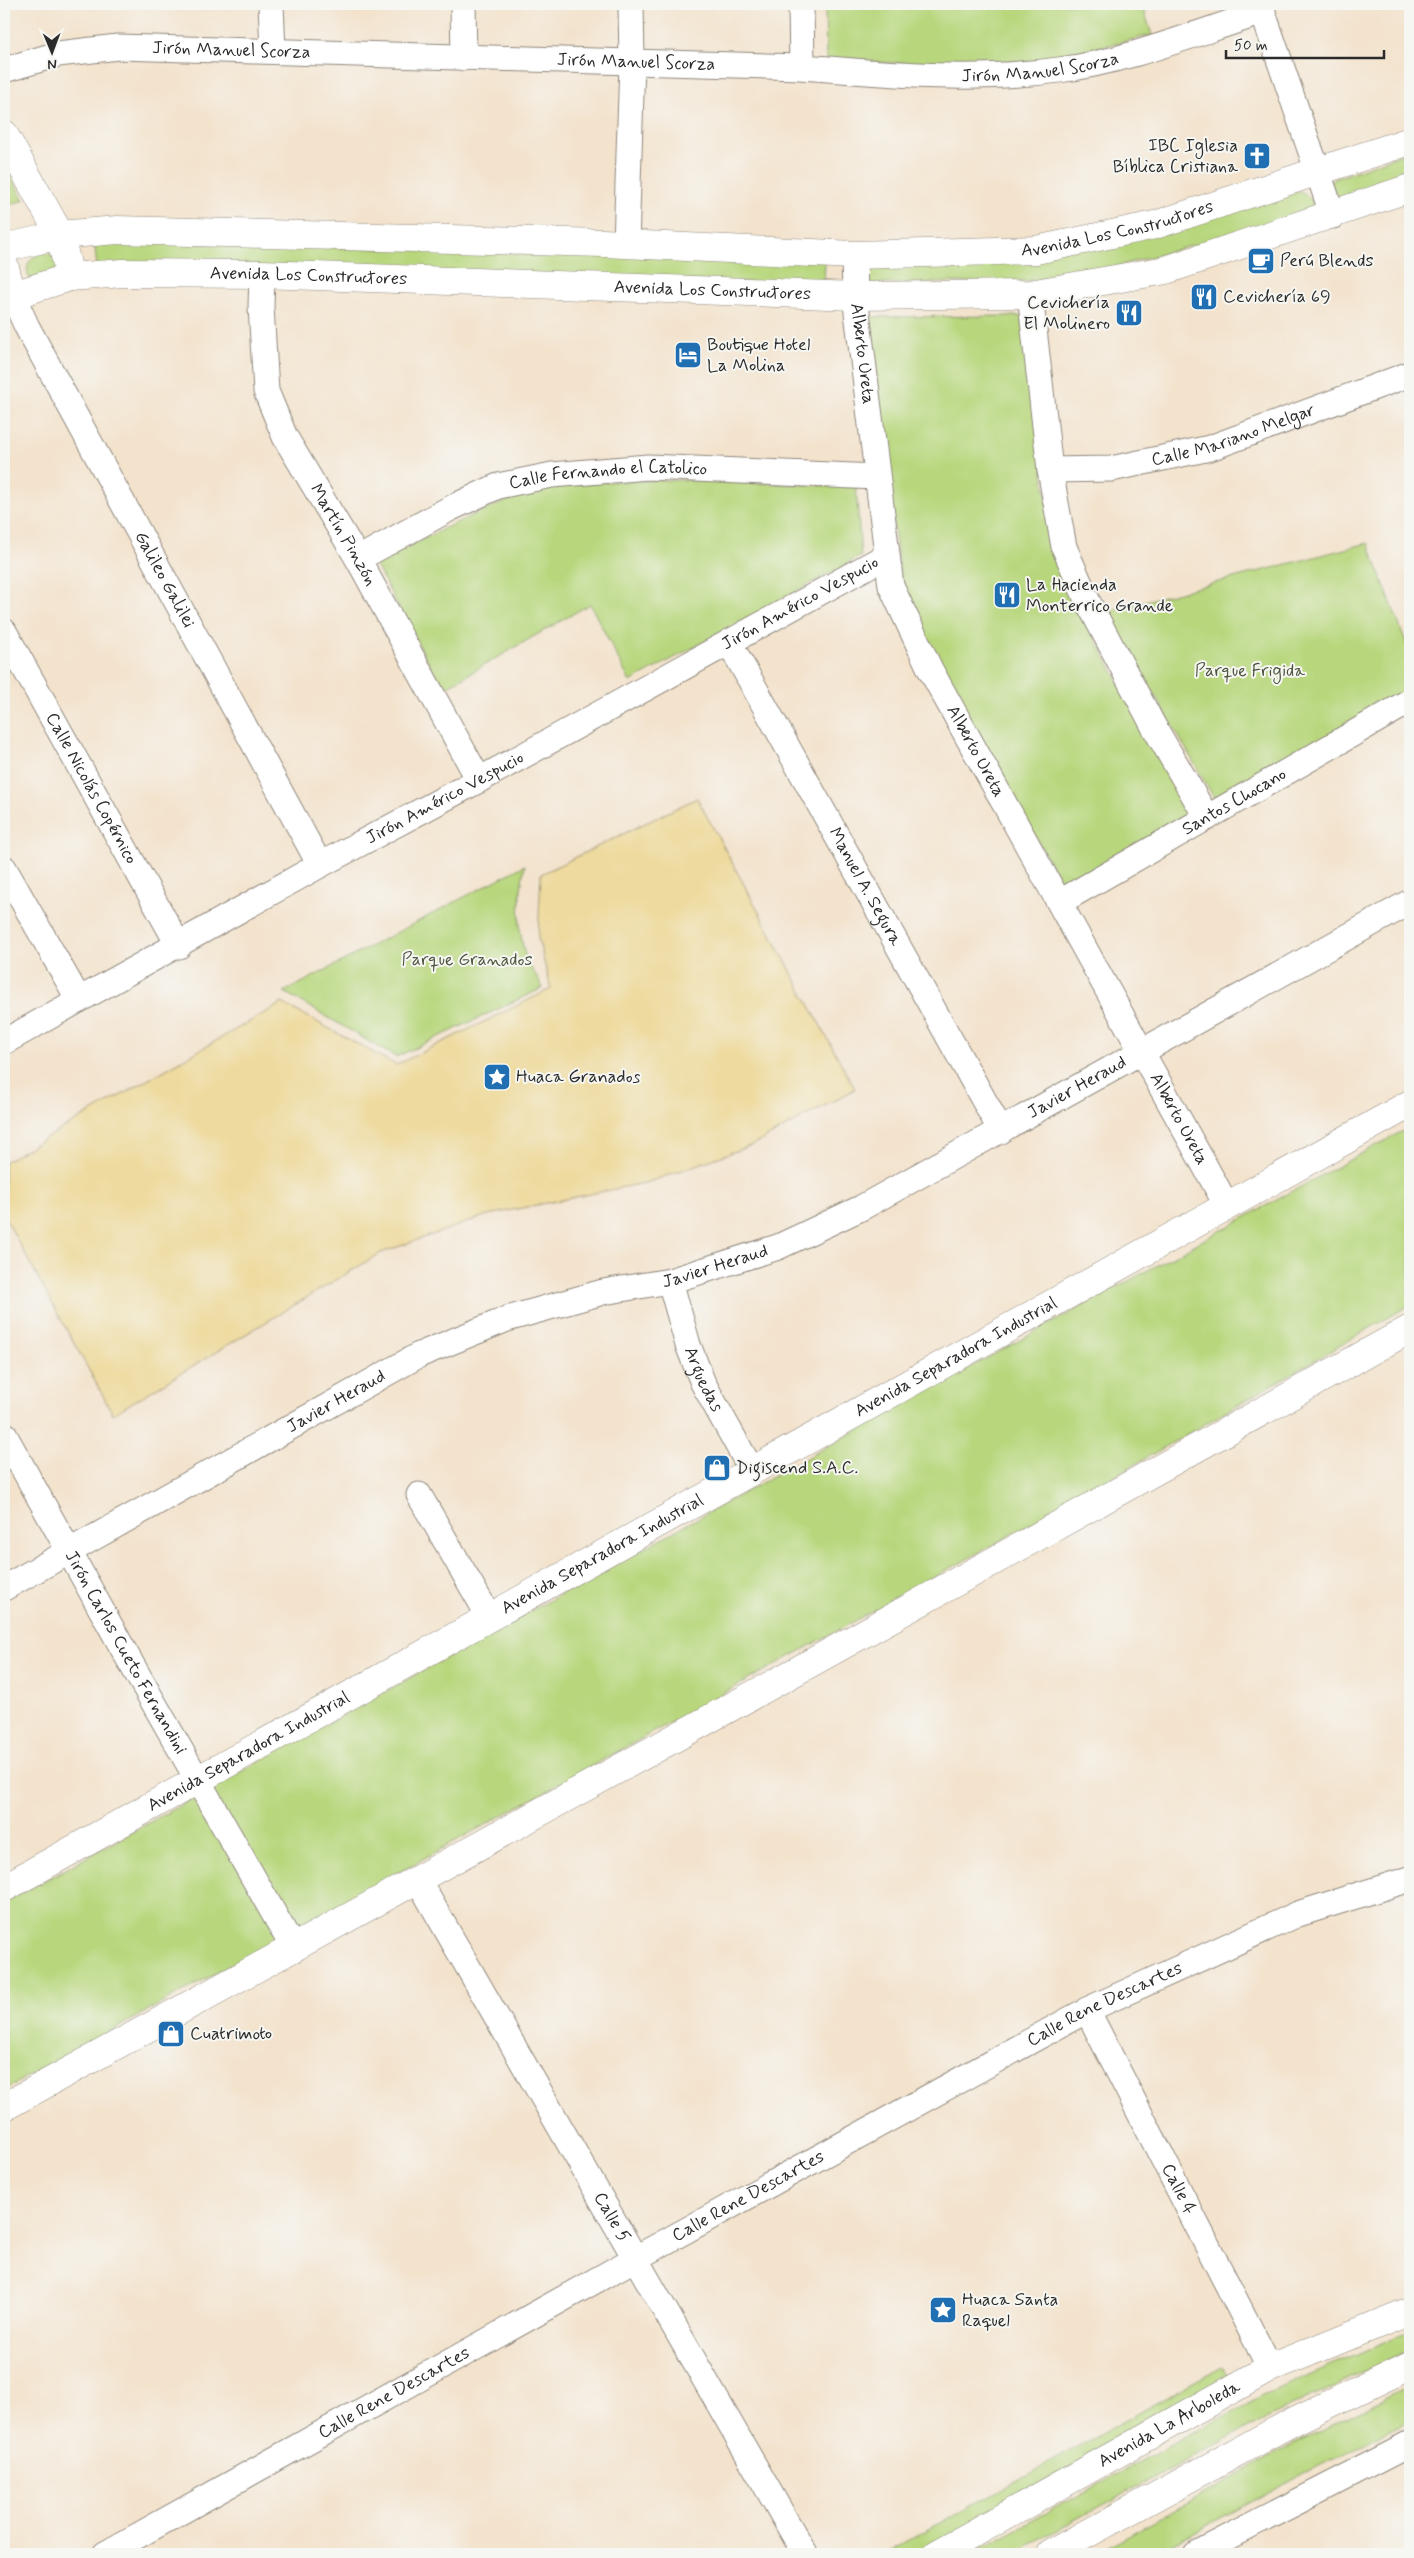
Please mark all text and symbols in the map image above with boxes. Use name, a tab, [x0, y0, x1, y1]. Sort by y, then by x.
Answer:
north arrow	[28, 28, 78, 78]
scale bar	[1226, 28, 1384, 60]
street label: Jirón Manuel Scorza	[152, 36, 311, 65]
text: 50 m	[1234, 36, 1268, 56]
street label: Jirón Manuel Scorza	[961, 46, 1121, 88]
street label: Jirón Manuel Scorza	[557, 48, 716, 76]
text: N	[47, 55, 57, 73]
place label: IBC Iglesia Bíblica Cristiana	[1113, 134, 1238, 179]
church icon: IBC Iglesia Bíblica Cristiana	[1242, 141, 1272, 171]
street label: Avenida Los Constructores	[1021, 195, 1217, 263]
cafe icon: Perú Blends	[1246, 246, 1276, 276]
place label: Perú Blends	[1280, 249, 1374, 273]
street label: Avenida Los Constructores	[210, 262, 408, 291]
street label: Avenida Los Constructores	[613, 275, 811, 306]
restaurant icon: Cevichería 69	[1189, 282, 1219, 312]
place label: Cevichería 69	[1223, 285, 1331, 309]
place label: Cevichería El Molinero	[1023, 291, 1110, 336]
restaurant icon: Cevichería El Molinero	[1114, 298, 1144, 328]
street label: Alberto Ureta	[844, 302, 880, 405]
place label: Boutique Hotel La Molina	[707, 333, 810, 378]
hotel icon: Boutique Hotel La Molina	[673, 340, 703, 370]
street label: Calle Mariano Melgar	[1149, 398, 1319, 472]
street label: Calle Fernando el Catolico	[507, 455, 708, 495]
street label: Martín Pinzón	[304, 480, 383, 590]
street label: Galileo Galilei	[129, 527, 201, 632]
street label: Jirón Américo Vespucio	[717, 550, 883, 656]
place label: La Hacienda Monterrico Grande	[1026, 573, 1173, 618]
restaurant icon: La Hacienda Monterrico Grande	[992, 580, 1022, 610]
park label: Parque Frigida	[1195, 659, 1305, 684]
street label: Alberto Ureta	[940, 701, 1011, 802]
street label: Calle Nicolás Copérnico	[40, 708, 143, 868]
street label: Jirón Américo Vespucio	[362, 746, 528, 850]
street label: Santos Chocano	[1178, 762, 1291, 841]
street label: Manuel A. Segura	[823, 823, 908, 950]
park label: Parque Granados	[402, 948, 532, 972]
street label: Javier Heraud	[1023, 1050, 1131, 1125]
place icon: Huaca Granados	[482, 1062, 512, 1092]
place label: Huaca Granados	[516, 1065, 641, 1089]
street label: Alberto Ureta	[1144, 1069, 1214, 1169]
street label: Javier Heraud	[661, 1239, 771, 1294]
street label: Avenida Separadora Industrial	[851, 1291, 1061, 1423]
street label: Arguedas	[678, 1343, 729, 1416]
street label: Javier Heraud	[282, 1364, 390, 1439]
shop icon: Digiscend S.A.C.	[702, 1453, 732, 1483]
place label: Digiscend S.A.C.	[736, 1456, 858, 1482]
street label: Avenida Separadora Industrial	[497, 1488, 708, 1620]
street label: Jirón Carlos Cueto Fernandini	[59, 1546, 193, 1759]
street label: Avenida Separadora Industrial	[143, 1686, 354, 1818]
street label: Calle Rene Descartes	[1023, 1956, 1186, 2053]
shop icon: Cuatrimoto	[156, 2019, 186, 2049]
place label: Cuatrimoto	[190, 2022, 272, 2046]
street label: Calle Rene Descartes	[668, 2145, 829, 2248]
street label: Calle 4	[1155, 2159, 1201, 2219]
street label: Calle 5	[588, 2188, 636, 2247]
place label: Huaca Santa Raquel	[962, 2288, 1058, 2333]
place icon: Huaca Santa Raquel	[928, 2295, 958, 2325]
street label: Calle Rene Descartes	[314, 2341, 474, 2445]
street label: Avenida La Arboleda	[1094, 2375, 1245, 2474]

